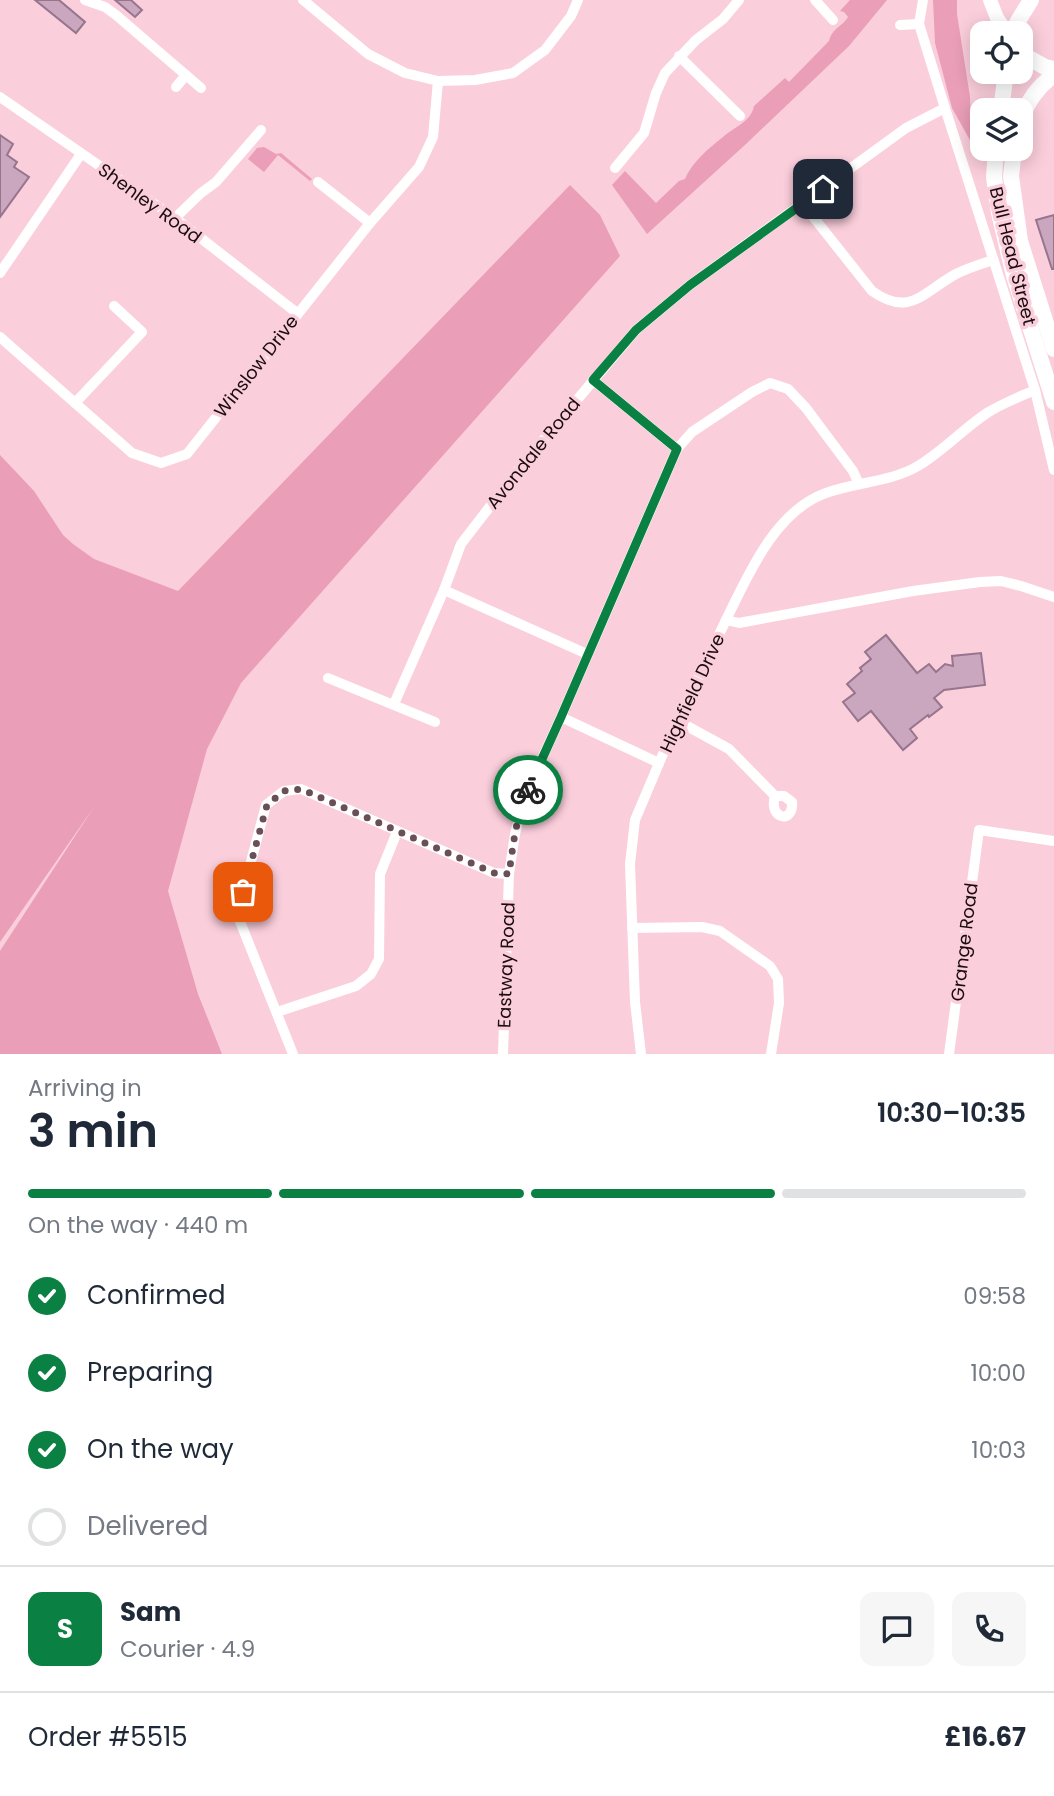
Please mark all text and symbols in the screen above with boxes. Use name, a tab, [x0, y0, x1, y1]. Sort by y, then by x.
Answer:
map controls	[970, 21, 1033, 161]
button: locate	[970, 21, 1033, 84]
button: layers	[970, 98, 1033, 161]
street label: Shenley Road	[93, 157, 207, 249]
pin	[793, 159, 853, 219]
icon: home	[804, 170, 842, 208]
street label: Bull Head Street	[984, 184, 1042, 328]
street label: Winslow Drive	[208, 310, 304, 422]
street label: Avondale Road	[480, 392, 586, 514]
street label: Highfield Drive	[653, 629, 731, 757]
courier	[493, 755, 563, 825]
icon: bike	[509, 771, 547, 809]
pin	[213, 862, 273, 922]
icon: bag	[224, 873, 262, 911]
street label: Grange Road	[944, 881, 984, 1003]
street label: Eastway Road	[491, 902, 521, 1028]
text: Arriving in	[28, 1072, 142, 1104]
text: 10:30–10:35	[877, 1095, 1026, 1131]
text: 3 min	[28, 1099, 158, 1163]
text: On the way · 440 m	[28, 1209, 248, 1241]
icon: check	[28, 1277, 66, 1315]
text: Confirmed	[87, 1277, 225, 1313]
text: 09:58	[963, 1280, 1026, 1312]
icon: check	[28, 1354, 66, 1392]
text: Preparing	[87, 1354, 213, 1390]
text: 10:00	[970, 1357, 1026, 1389]
icon: check	[28, 1431, 66, 1469]
text: On the way	[87, 1431, 234, 1467]
text: 10:03	[971, 1434, 1026, 1466]
text: Delivered	[87, 1508, 208, 1544]
button: chat	[860, 1592, 934, 1666]
button: phone	[952, 1592, 1026, 1666]
text: Sam	[120, 1594, 181, 1630]
text: S	[57, 1611, 73, 1647]
text: Courier · 4.9	[120, 1633, 255, 1665]
text: Order #5515	[28, 1719, 188, 1755]
text: £16.67	[945, 1719, 1026, 1755]

